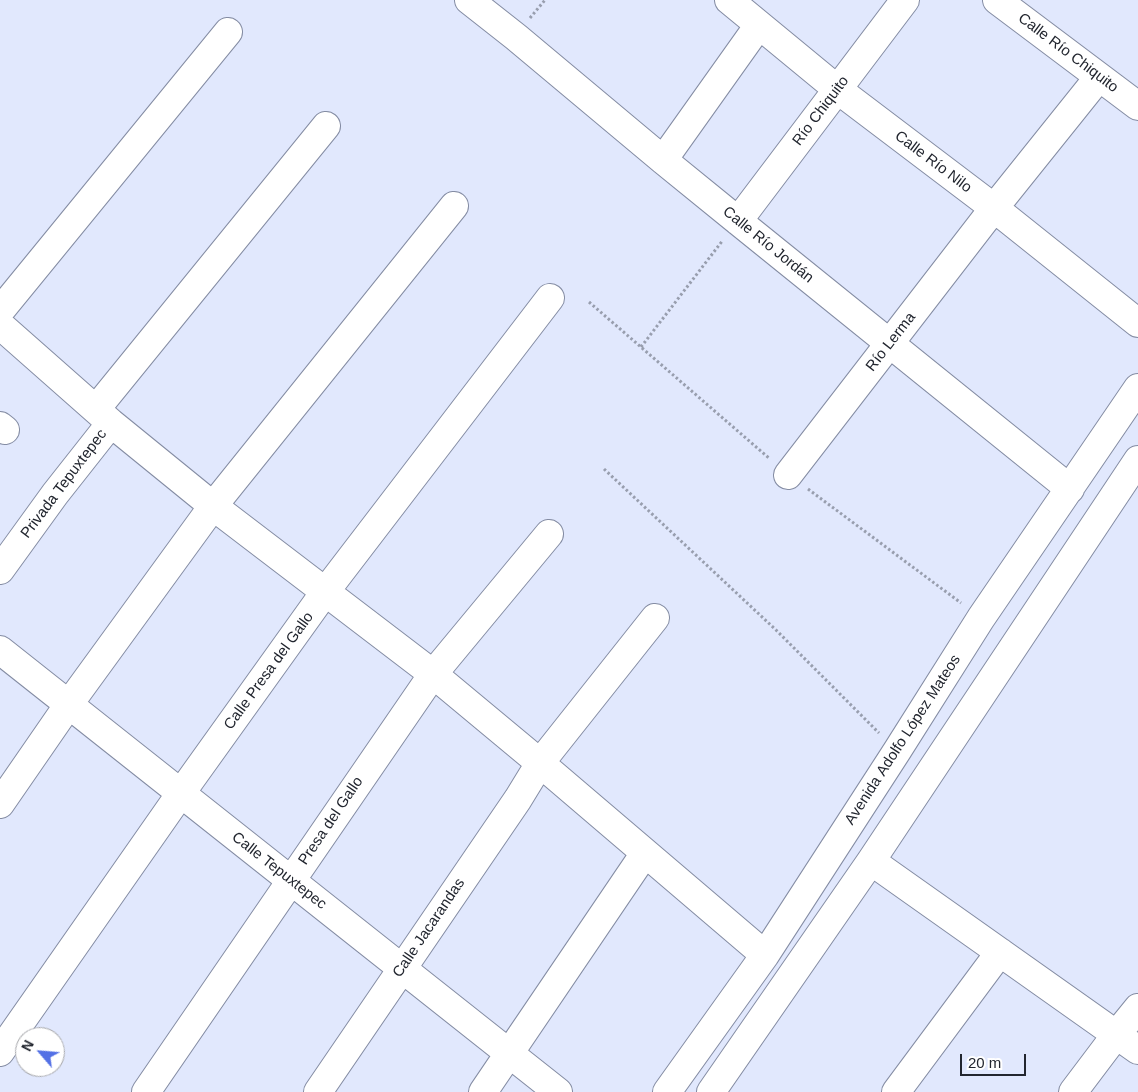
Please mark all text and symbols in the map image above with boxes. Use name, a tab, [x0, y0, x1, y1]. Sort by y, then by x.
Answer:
street label: Calle Río Chiquito	[1014, 9, 1122, 97]
street label: Río Chiquito	[789, 73, 853, 149]
street label: Calle Río Nilo	[891, 127, 975, 197]
street label: Calle Río Jordán	[719, 203, 817, 287]
street label: Río Lerma	[862, 309, 920, 375]
street label: Privada Tepuxtepec	[17, 426, 111, 542]
street label: Calle Presa del Gallo	[220, 609, 318, 733]
street label: Avenida Adolfo López Mateos	[841, 652, 965, 828]
street label: Presa del Gallo	[295, 773, 367, 869]
street label: Calle Tepuxtepec	[228, 828, 330, 914]
street label: Calle Jacarandas	[389, 875, 469, 981]
north arrow	[15, 1027, 65, 1077]
text: N	[18, 1038, 37, 1054]
scale bar	[963, 1044, 1029, 1076]
text: 20 m	[968, 1054, 1001, 1071]

